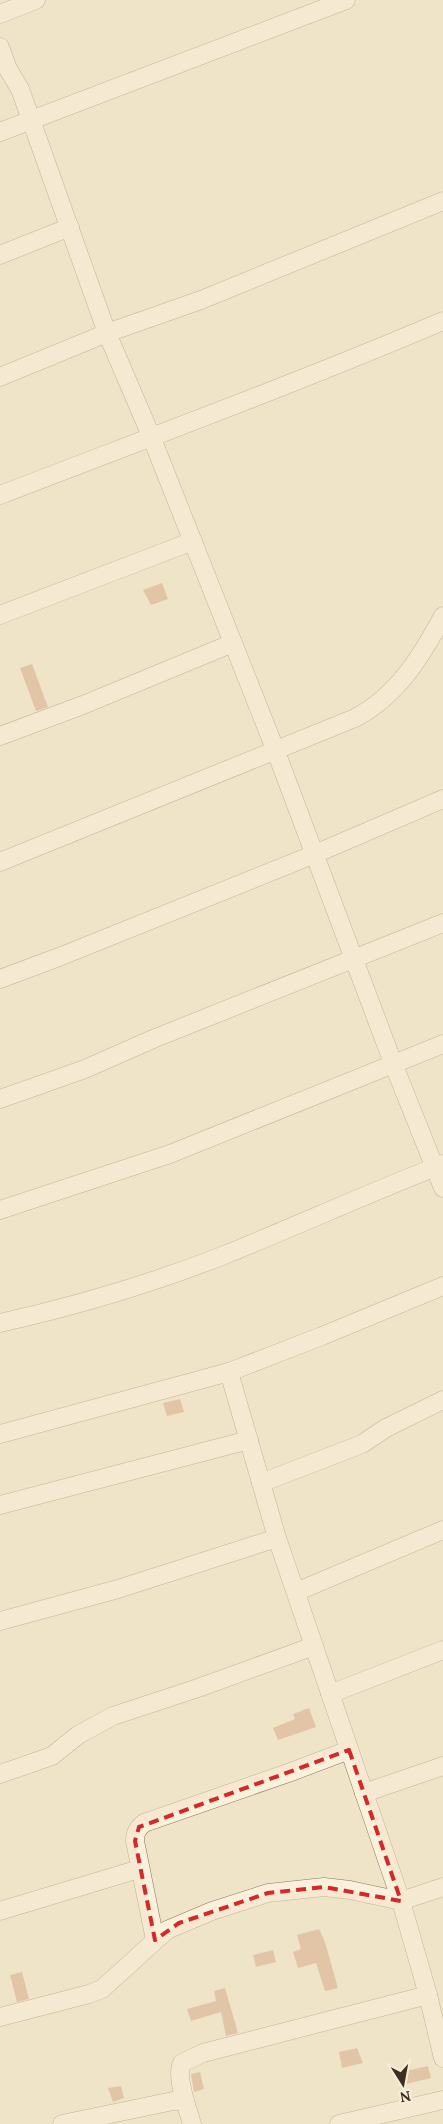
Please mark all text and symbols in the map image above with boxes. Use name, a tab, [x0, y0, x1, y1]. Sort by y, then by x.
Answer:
north arrow	[378, 2059, 428, 2109]
text: N	[398, 2087, 413, 2107]

